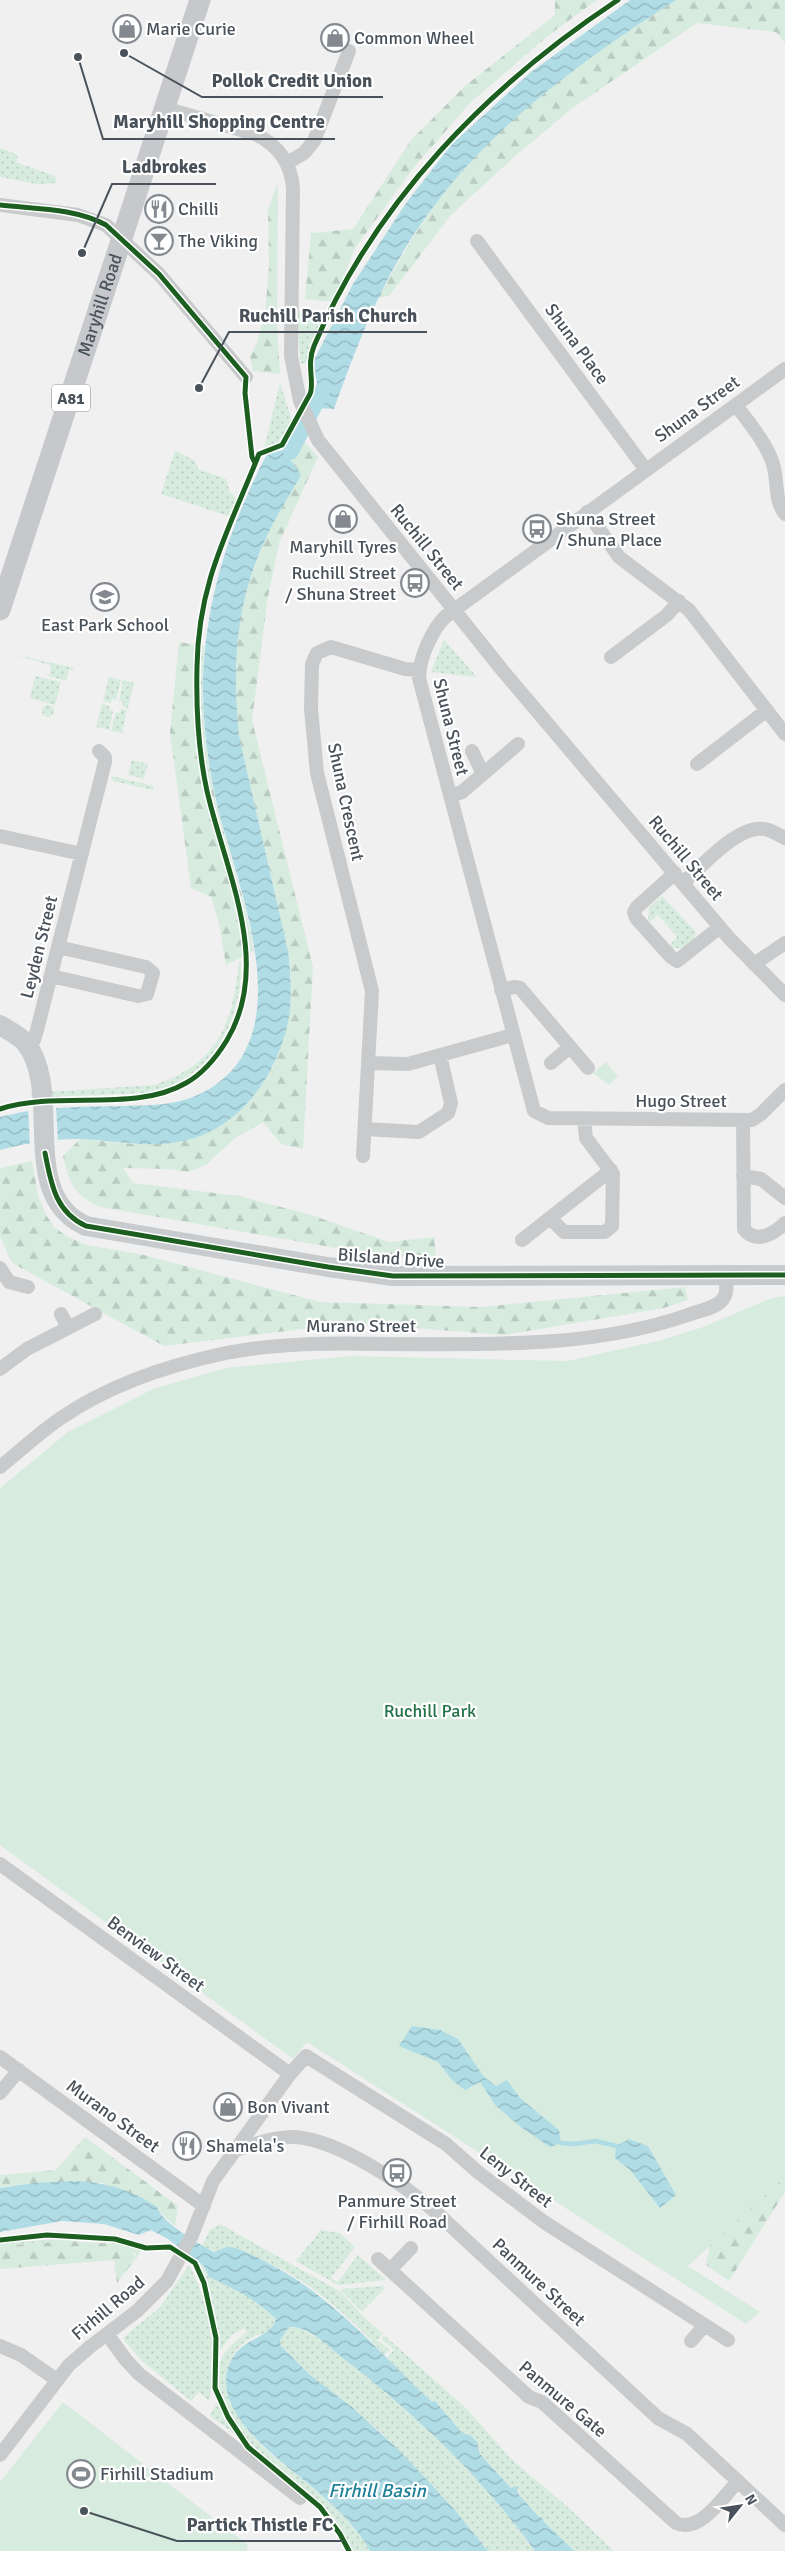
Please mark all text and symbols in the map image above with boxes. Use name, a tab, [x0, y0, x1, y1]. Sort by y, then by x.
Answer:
shop icon: Marie Curie	[112, 14, 142, 44]
place label: Marie Curie	[146, 18, 236, 40]
shop icon: Common Wheel	[320, 23, 350, 53]
place label: Common Wheel	[354, 27, 474, 49]
callout: Pollok Credit Union	[202, 63, 383, 97]
text: Pollok Credit Union	[212, 69, 372, 93]
callout: Maryhill Shopping Centre	[103, 105, 335, 139]
text: Maryhill Shopping Centre	[113, 110, 325, 134]
callout: Ladbrokes	[112, 150, 216, 184]
text: Ladbrokes	[122, 155, 206, 179]
restaurant icon: Chilli	[144, 194, 174, 224]
place label: Chilli	[178, 198, 219, 220]
bar icon: The Viking	[144, 226, 174, 256]
place label: The Viking	[178, 230, 258, 252]
street label: Maryhill Road	[73, 251, 127, 359]
callout: Ruchill Parish Church	[229, 298, 427, 332]
street label: Shuna Place	[540, 299, 614, 389]
text: Ruchill Parish Church	[239, 304, 417, 328]
street label: Shuna Street	[650, 371, 744, 447]
road number: A81	[52, 384, 90, 412]
street label: Ruchill Street	[386, 499, 468, 595]
shop icon: Maryhill Tyres	[328, 504, 358, 534]
place label: Shuna Street / Shuna Place	[556, 508, 662, 551]
bus stop icon: Shuna Street / Shuna Place	[522, 514, 552, 544]
place label: Maryhill Tyres	[289, 536, 397, 558]
place label: Ruchill Street / Shuna Street	[285, 562, 396, 605]
bus stop icon: Ruchill Street / Shuna Street	[400, 568, 430, 598]
school or university icon: East Park School	[90, 582, 120, 612]
place label: East Park School	[41, 614, 169, 636]
street label: Shuna Street	[428, 676, 474, 778]
street label: Shuna Crescent	[323, 741, 369, 863]
street label: Ruchill Street	[644, 811, 728, 905]
street label: Leyden Street	[16, 893, 62, 1001]
street label: Hugo Street	[635, 1090, 727, 1112]
street label: Bilsland Drive	[337, 1243, 445, 1273]
street label: Murano Street	[306, 1315, 416, 1337]
park label: Ruchill Park	[384, 1700, 476, 1722]
street label: Benview Street	[103, 1911, 209, 1997]
street label: Murano Street	[62, 2075, 164, 2157]
shop icon: Bon Vivant	[213, 2092, 243, 2122]
place label: Bon Vivant	[247, 2096, 329, 2118]
restaurant icon: Shamela's	[172, 2131, 202, 2161]
place label: Shamela's	[206, 2135, 284, 2157]
street label: Leny Street	[475, 2142, 557, 2212]
bus stop icon: Panmure Street / Firhill Road	[382, 2158, 412, 2188]
place label: Panmure Street / Firhill Road	[337, 2190, 457, 2233]
street label: Panmure Street	[488, 2233, 590, 2331]
street label: Firhill Road	[67, 2271, 149, 2345]
street label: Panmure Gate	[515, 2356, 611, 2442]
sports icon: Firhill Stadium	[66, 2459, 96, 2489]
place label: Firhill Stadium	[100, 2463, 214, 2485]
water label: Firhill Basin	[328, 2479, 426, 2503]
north arrow	[715, 2481, 765, 2531]
text: N	[741, 2491, 761, 2508]
callout: Partick Thistle FC	[177, 2507, 343, 2541]
text: Partick Thistle FC	[187, 2513, 334, 2537]

